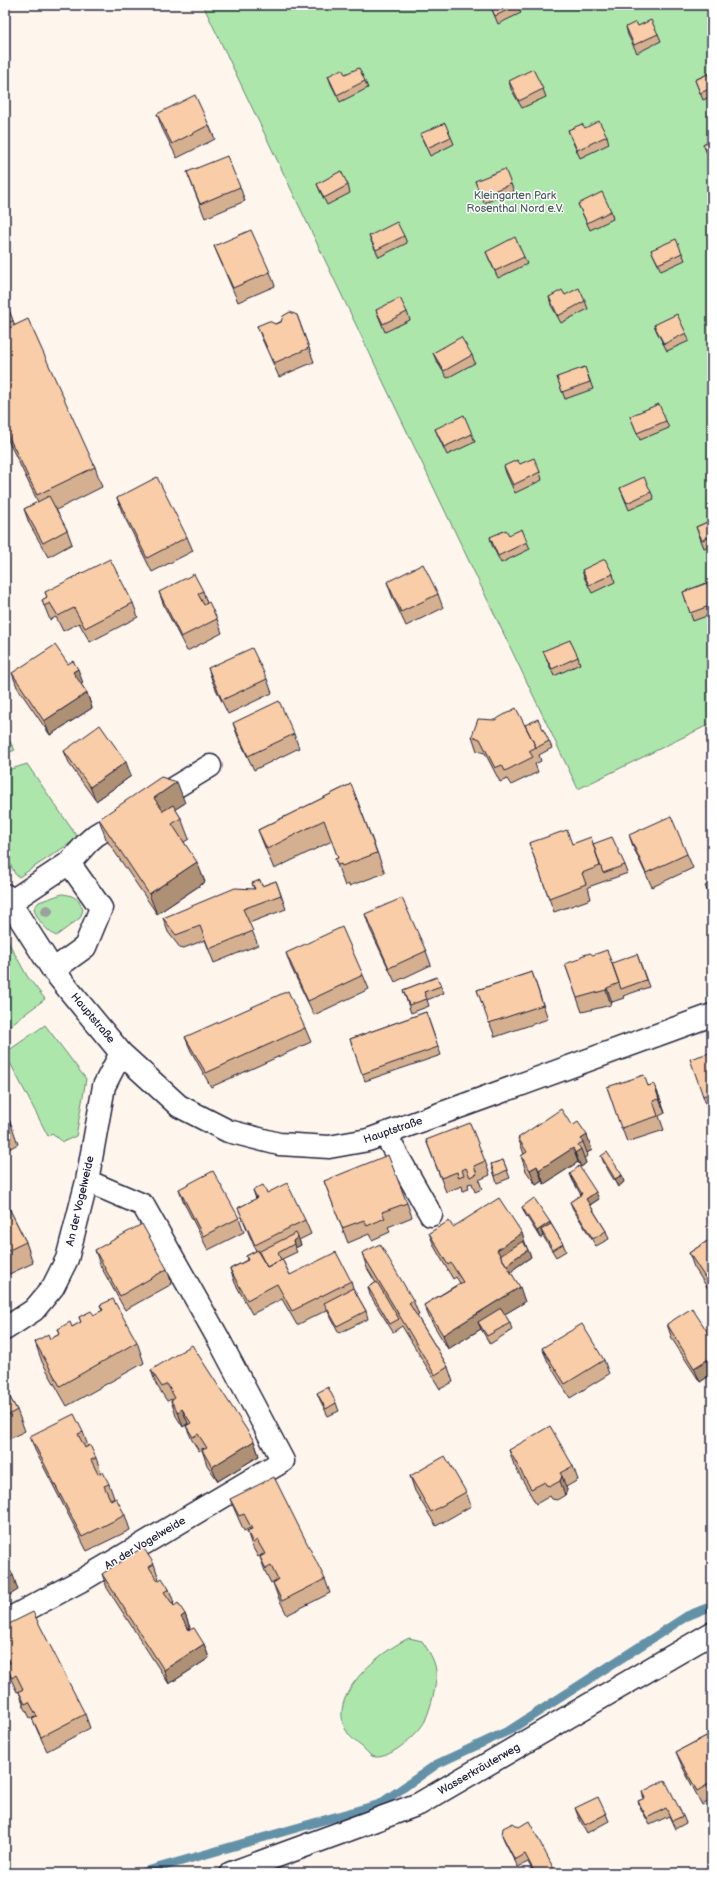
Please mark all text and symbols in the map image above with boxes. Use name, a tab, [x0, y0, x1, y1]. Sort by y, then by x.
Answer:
park label: Kleingarten Park Rosenthal Nord e.V.	[467, 189, 563, 215]
street label: Hauptstraße	[68, 990, 118, 1046]
street label: Hauptstraße	[362, 1114, 425, 1146]
street label: An der Vogelweide	[63, 1154, 97, 1247]
street label: An der Vogelweide	[102, 1513, 188, 1572]
street label: Wasserkräuterweg	[436, 1740, 522, 1798]

